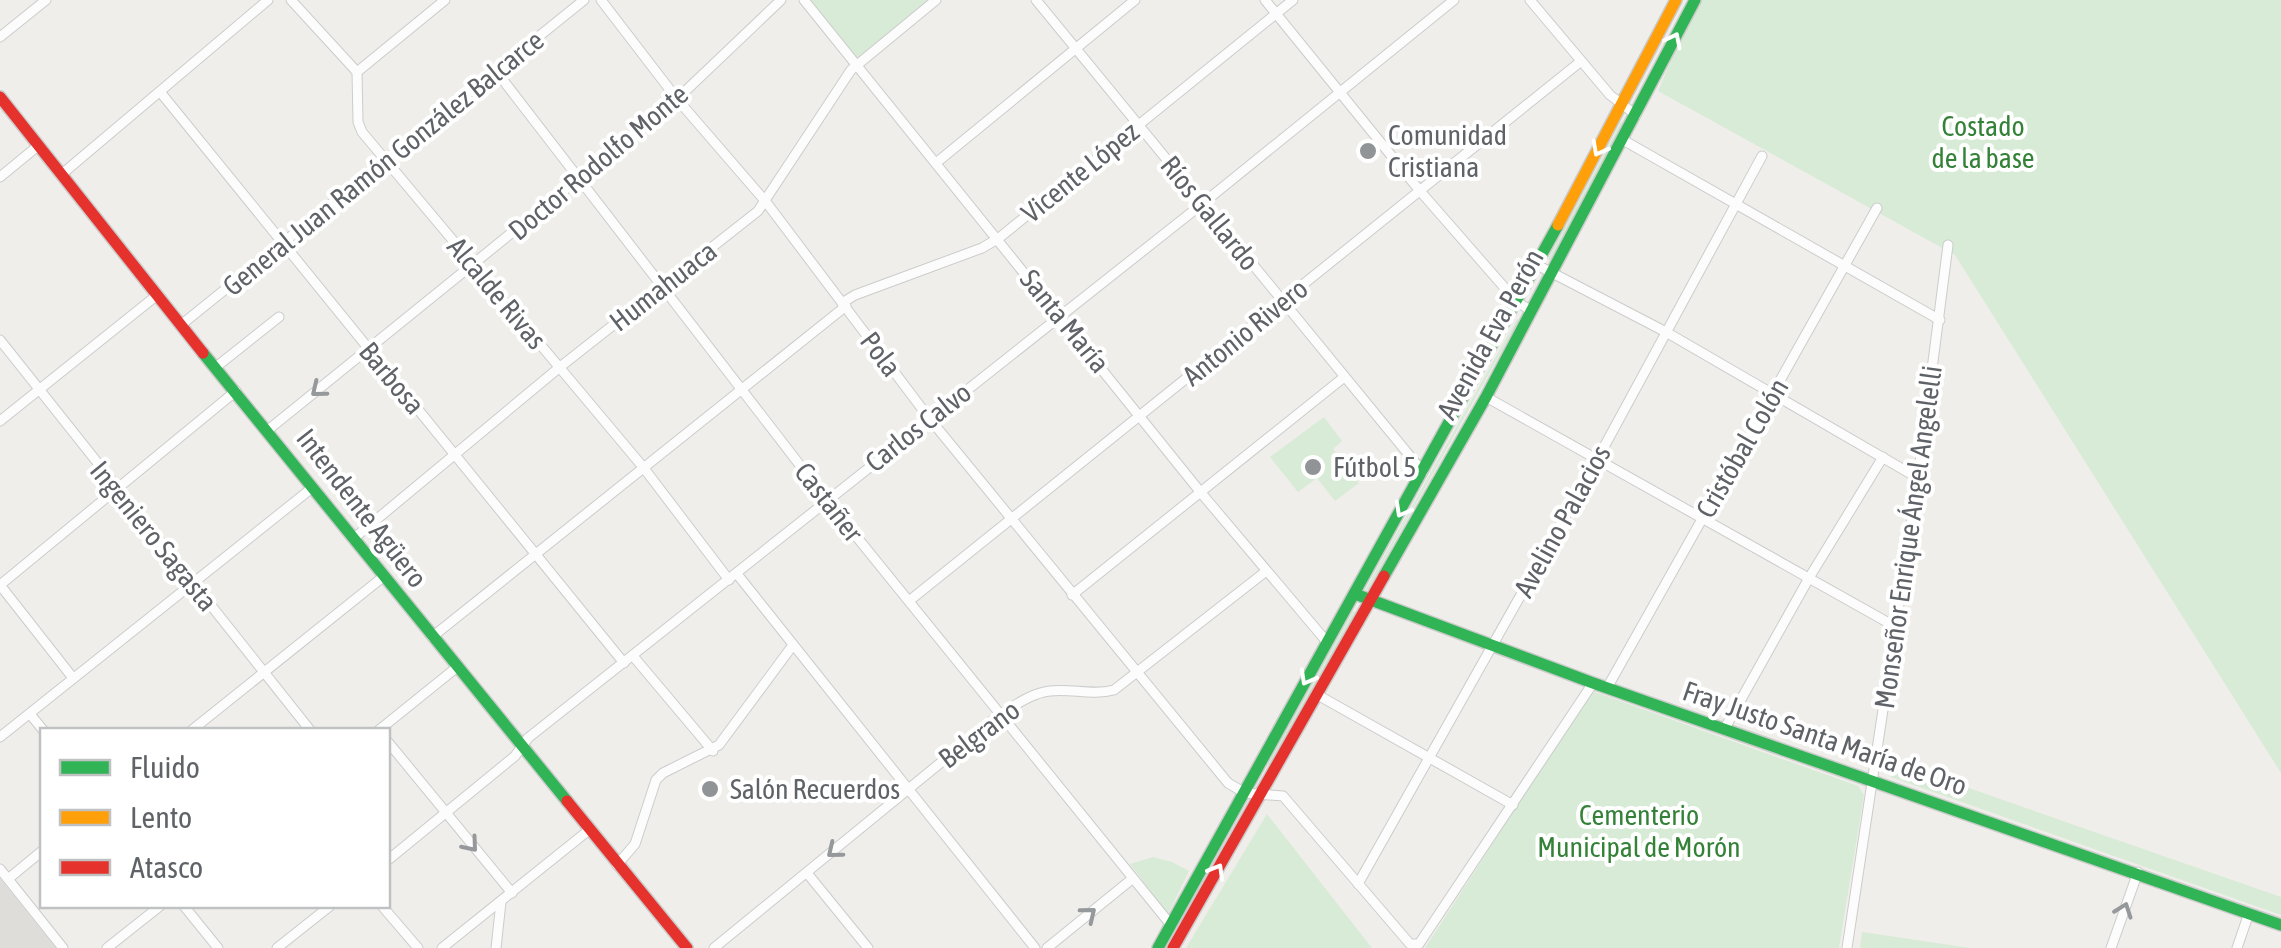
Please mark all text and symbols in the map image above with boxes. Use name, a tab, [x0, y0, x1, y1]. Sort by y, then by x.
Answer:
street label: General Juan Ramón González Balcarce	[216, 24, 550, 302]
one-way arrow	[1662, 32, 1682, 50]
street label: Doctor Rodolfo Monte	[502, 78, 694, 246]
park label: Costado de la base	[1932, 110, 2035, 174]
street label: Vicente López	[1015, 115, 1145, 229]
place label: Comunidad Cristiana	[1388, 119, 1507, 183]
one-way arrow	[1592, 138, 1611, 156]
marker: Comunidad Cristiana	[1357, 140, 1379, 162]
street label: Ríos Gallardo	[1154, 149, 1266, 277]
street label: Alcalde Rivas	[441, 231, 553, 355]
street label: Humahuaca	[603, 234, 723, 338]
street label: Avenida Eva Perón	[1430, 244, 1550, 424]
street label: Santa María	[1014, 263, 1116, 379]
street label: Antonio Rivero	[1176, 272, 1314, 392]
street label: Pola	[854, 326, 908, 382]
street label: Barbosa	[353, 336, 431, 420]
street label: Monseñor Enrique Ángel Angelelli	[1868, 364, 1948, 710]
street label: Cristóbal Colón	[1689, 373, 1795, 523]
street label: Carlos Calvo	[859, 376, 977, 478]
one-way arrow	[312, 378, 330, 396]
street label: Intendente Agüero	[290, 422, 434, 594]
street label: Avelino Palacios	[1507, 440, 1617, 602]
place label: Fútbol 5	[1333, 451, 1416, 483]
street label: Ingeniero Sagasta	[84, 455, 224, 617]
street label: Castañer	[788, 456, 870, 548]
marker: Fútbol 5	[1302, 456, 1324, 478]
one-way arrow	[1394, 499, 1414, 517]
one-way arrow	[1300, 668, 1319, 686]
street label: Fray Justo Santa María de Oro	[1679, 674, 1971, 802]
street label: Belgrano	[932, 693, 1026, 775]
legend	[40, 728, 390, 908]
text: Fluido	[130, 750, 200, 784]
place label: Salón Recuerdos	[730, 773, 900, 805]
marker: Salón Recuerdos	[699, 778, 721, 800]
park label: Cementerio Municipal de Morón	[1537, 799, 1741, 863]
text: Lento	[130, 800, 192, 834]
one-way arrow	[460, 833, 478, 851]
one-way arrow	[827, 839, 845, 857]
text: Atasco	[130, 850, 203, 884]
one-way arrow	[1205, 864, 1224, 882]
one-way arrow	[2112, 903, 2133, 920]
one-way arrow	[1078, 908, 1096, 926]

